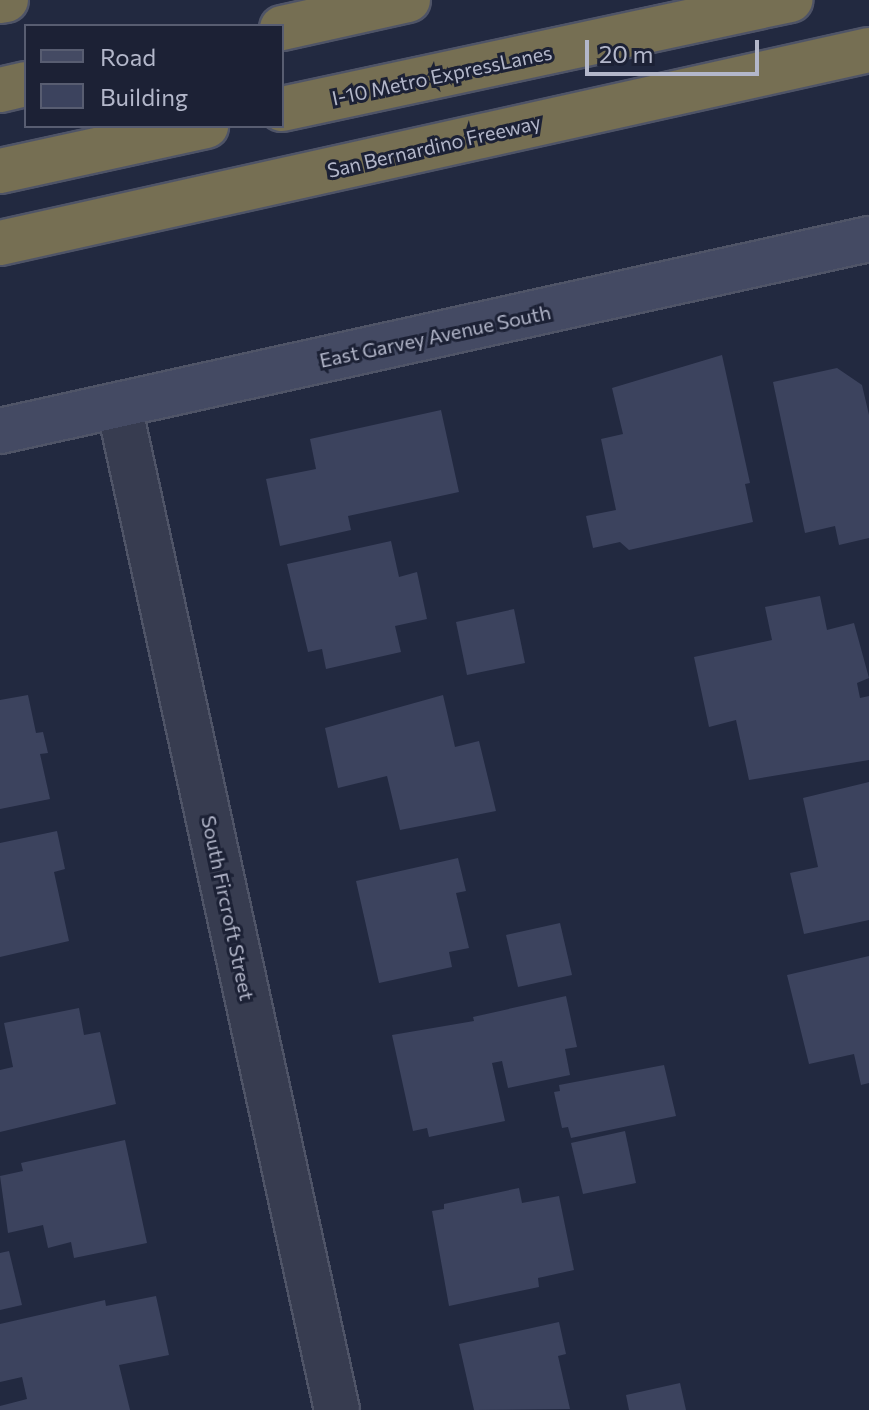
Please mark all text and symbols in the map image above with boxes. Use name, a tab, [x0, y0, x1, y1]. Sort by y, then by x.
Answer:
legend	[24, 24, 284, 128]
scale bar	[589, 24, 763, 74]
text: 20 m	[599, 39, 653, 68]
street label: I-10 Metro ExpressLanes	[330, 40, 554, 110]
text: Road	[100, 42, 156, 71]
text: Building	[100, 82, 188, 111]
street label: San Bernardino Freeway	[325, 110, 543, 182]
street label: East Garvey Avenue South	[317, 300, 553, 372]
street label: South Fircroft Street	[197, 813, 259, 1003]

